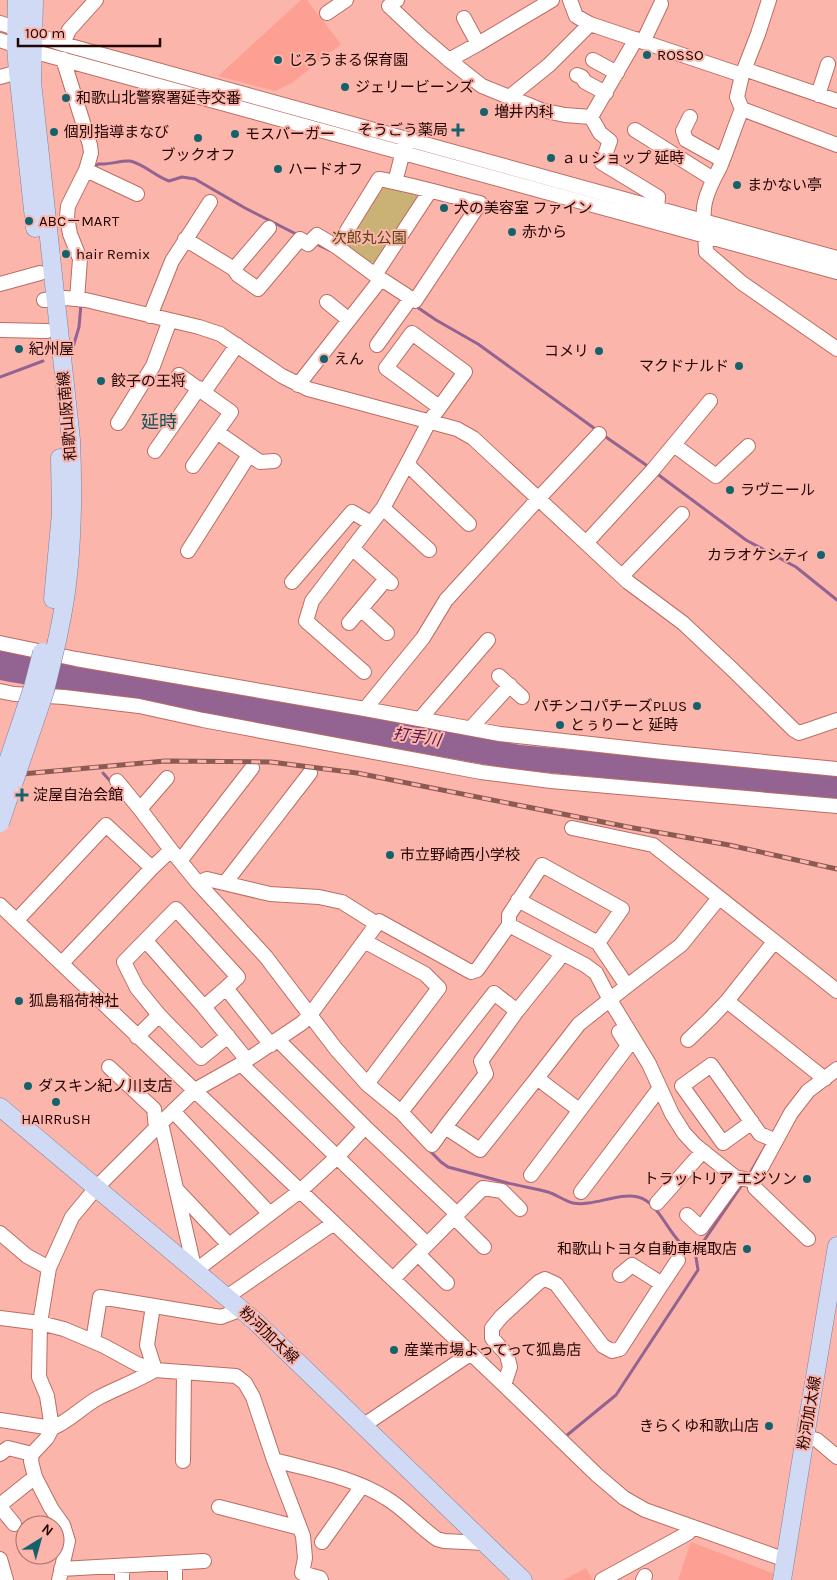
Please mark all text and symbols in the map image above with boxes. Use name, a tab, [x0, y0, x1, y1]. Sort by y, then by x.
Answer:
scale bar	[18, 15, 160, 47]
text: 100 m	[25, 24, 65, 42]
place label: ROSSO	[657, 46, 704, 64]
marker: ROSSO	[641, 49, 653, 61]
place label: じろうまる保育園	[288, 51, 408, 69]
marker: じろうまる保育園	[272, 54, 284, 66]
place label: ジェリービーンズ	[355, 78, 474, 96]
marker: ジェリービーンズ	[339, 81, 351, 93]
place label: 和歌山北警察署延寺交番	[76, 89, 241, 107]
marker: 和歌山北警察署延寺交番	[60, 92, 72, 104]
place label: 増井内科	[494, 103, 554, 121]
marker: 増井内科	[478, 106, 490, 118]
place label: そうごう薬局	[358, 121, 448, 139]
place label: 個別指導まなび	[64, 123, 169, 141]
marker: そうごう薬局	[452, 124, 464, 136]
place label: モスバーガー	[245, 125, 335, 143]
marker: 個別指導まなび	[48, 126, 60, 138]
marker: モスバーガー	[229, 128, 241, 140]
marker: ブックオフ	[192, 132, 204, 144]
place label: ブックオフ	[160, 146, 236, 164]
place label: ａｕショップ 延時	[561, 149, 685, 167]
marker: ａｕショップ 延時	[545, 152, 557, 164]
place label: ハードオフ	[288, 160, 363, 178]
marker: ハードオフ	[272, 163, 284, 175]
place label: まかない亭	[747, 176, 822, 194]
marker: まかない亭	[731, 179, 743, 191]
place label: 犬の美容室 ファイン	[454, 199, 593, 217]
marker: 犬の美容室 ファイン	[438, 202, 450, 214]
place label: ABC－MART	[39, 212, 120, 230]
marker: ABC－MART	[23, 215, 35, 227]
place label: 赤から	[522, 223, 567, 241]
marker: 赤から	[506, 226, 518, 238]
park label: 次郎丸公園	[331, 229, 407, 247]
place label: hair Remix	[76, 245, 150, 263]
marker: hair Remix	[60, 248, 72, 260]
place label: 紀州屋	[29, 340, 74, 358]
place label: コメリ	[544, 342, 589, 360]
marker: 紀州屋	[13, 343, 25, 355]
marker: コメリ	[593, 345, 605, 357]
place label: えん	[334, 350, 364, 368]
marker: えん	[318, 353, 330, 365]
place label: マクドナルド	[639, 357, 729, 375]
marker: マクドナルド	[733, 360, 745, 372]
street label: 和歌山阪南線	[54, 370, 80, 462]
place label: 餃子の王将	[111, 372, 186, 390]
marker: 餃子の王将	[95, 375, 107, 387]
district label: 延時	[141, 411, 177, 433]
place label: ラヴニール	[740, 481, 815, 499]
marker: ラヴニール	[724, 484, 736, 496]
place label: カラオケシティ	[707, 546, 811, 564]
marker: カラオケシティ	[815, 549, 827, 561]
place label: パチンコパチーズPLUS	[534, 697, 687, 715]
marker: パチンコパチーズPLUS	[691, 700, 703, 712]
place label: とぅりーと 延時	[570, 716, 679, 734]
marker: とぅりーと 延時	[554, 719, 566, 731]
water label: 打手川	[392, 723, 444, 750]
place label: 淀屋自治会館	[33, 786, 123, 804]
marker: 淀屋自治会館	[15, 788, 29, 802]
place label: 市立野崎西小学校	[400, 846, 520, 864]
marker: 市立野崎西小学校	[384, 849, 396, 861]
place label: 狐島稲荷神社	[29, 992, 119, 1010]
marker: 狐島稲荷神社	[13, 995, 25, 1007]
place label: ダスキン紀ノ川支店	[38, 1077, 173, 1095]
marker: ダスキン紀ノ川支店	[22, 1080, 34, 1092]
marker: HAIRRuSH	[50, 1096, 62, 1108]
place label: HAIRRuSH	[21, 1110, 91, 1128]
place label: トラットリア エジソン	[643, 1170, 797, 1188]
marker: トラットリア エジソン	[801, 1173, 813, 1185]
place label: 和歌山トヨタ自動車梶取店	[557, 1240, 737, 1258]
marker: 和歌山トヨタ自動車梶取店	[741, 1243, 753, 1255]
street label: 粉河加太線	[235, 1303, 303, 1367]
place label: 産業市場よってって狐島店	[404, 1341, 581, 1359]
marker: 産業市場よってって狐島店	[388, 1344, 400, 1356]
street label: 粉河加太線	[794, 1374, 824, 1452]
place label: きらくゆ和歌山店	[639, 1417, 759, 1435]
marker: きらくゆ和歌山店	[763, 1420, 775, 1432]
north arrow	[15, 1515, 65, 1565]
text: N	[38, 1520, 57, 1540]

